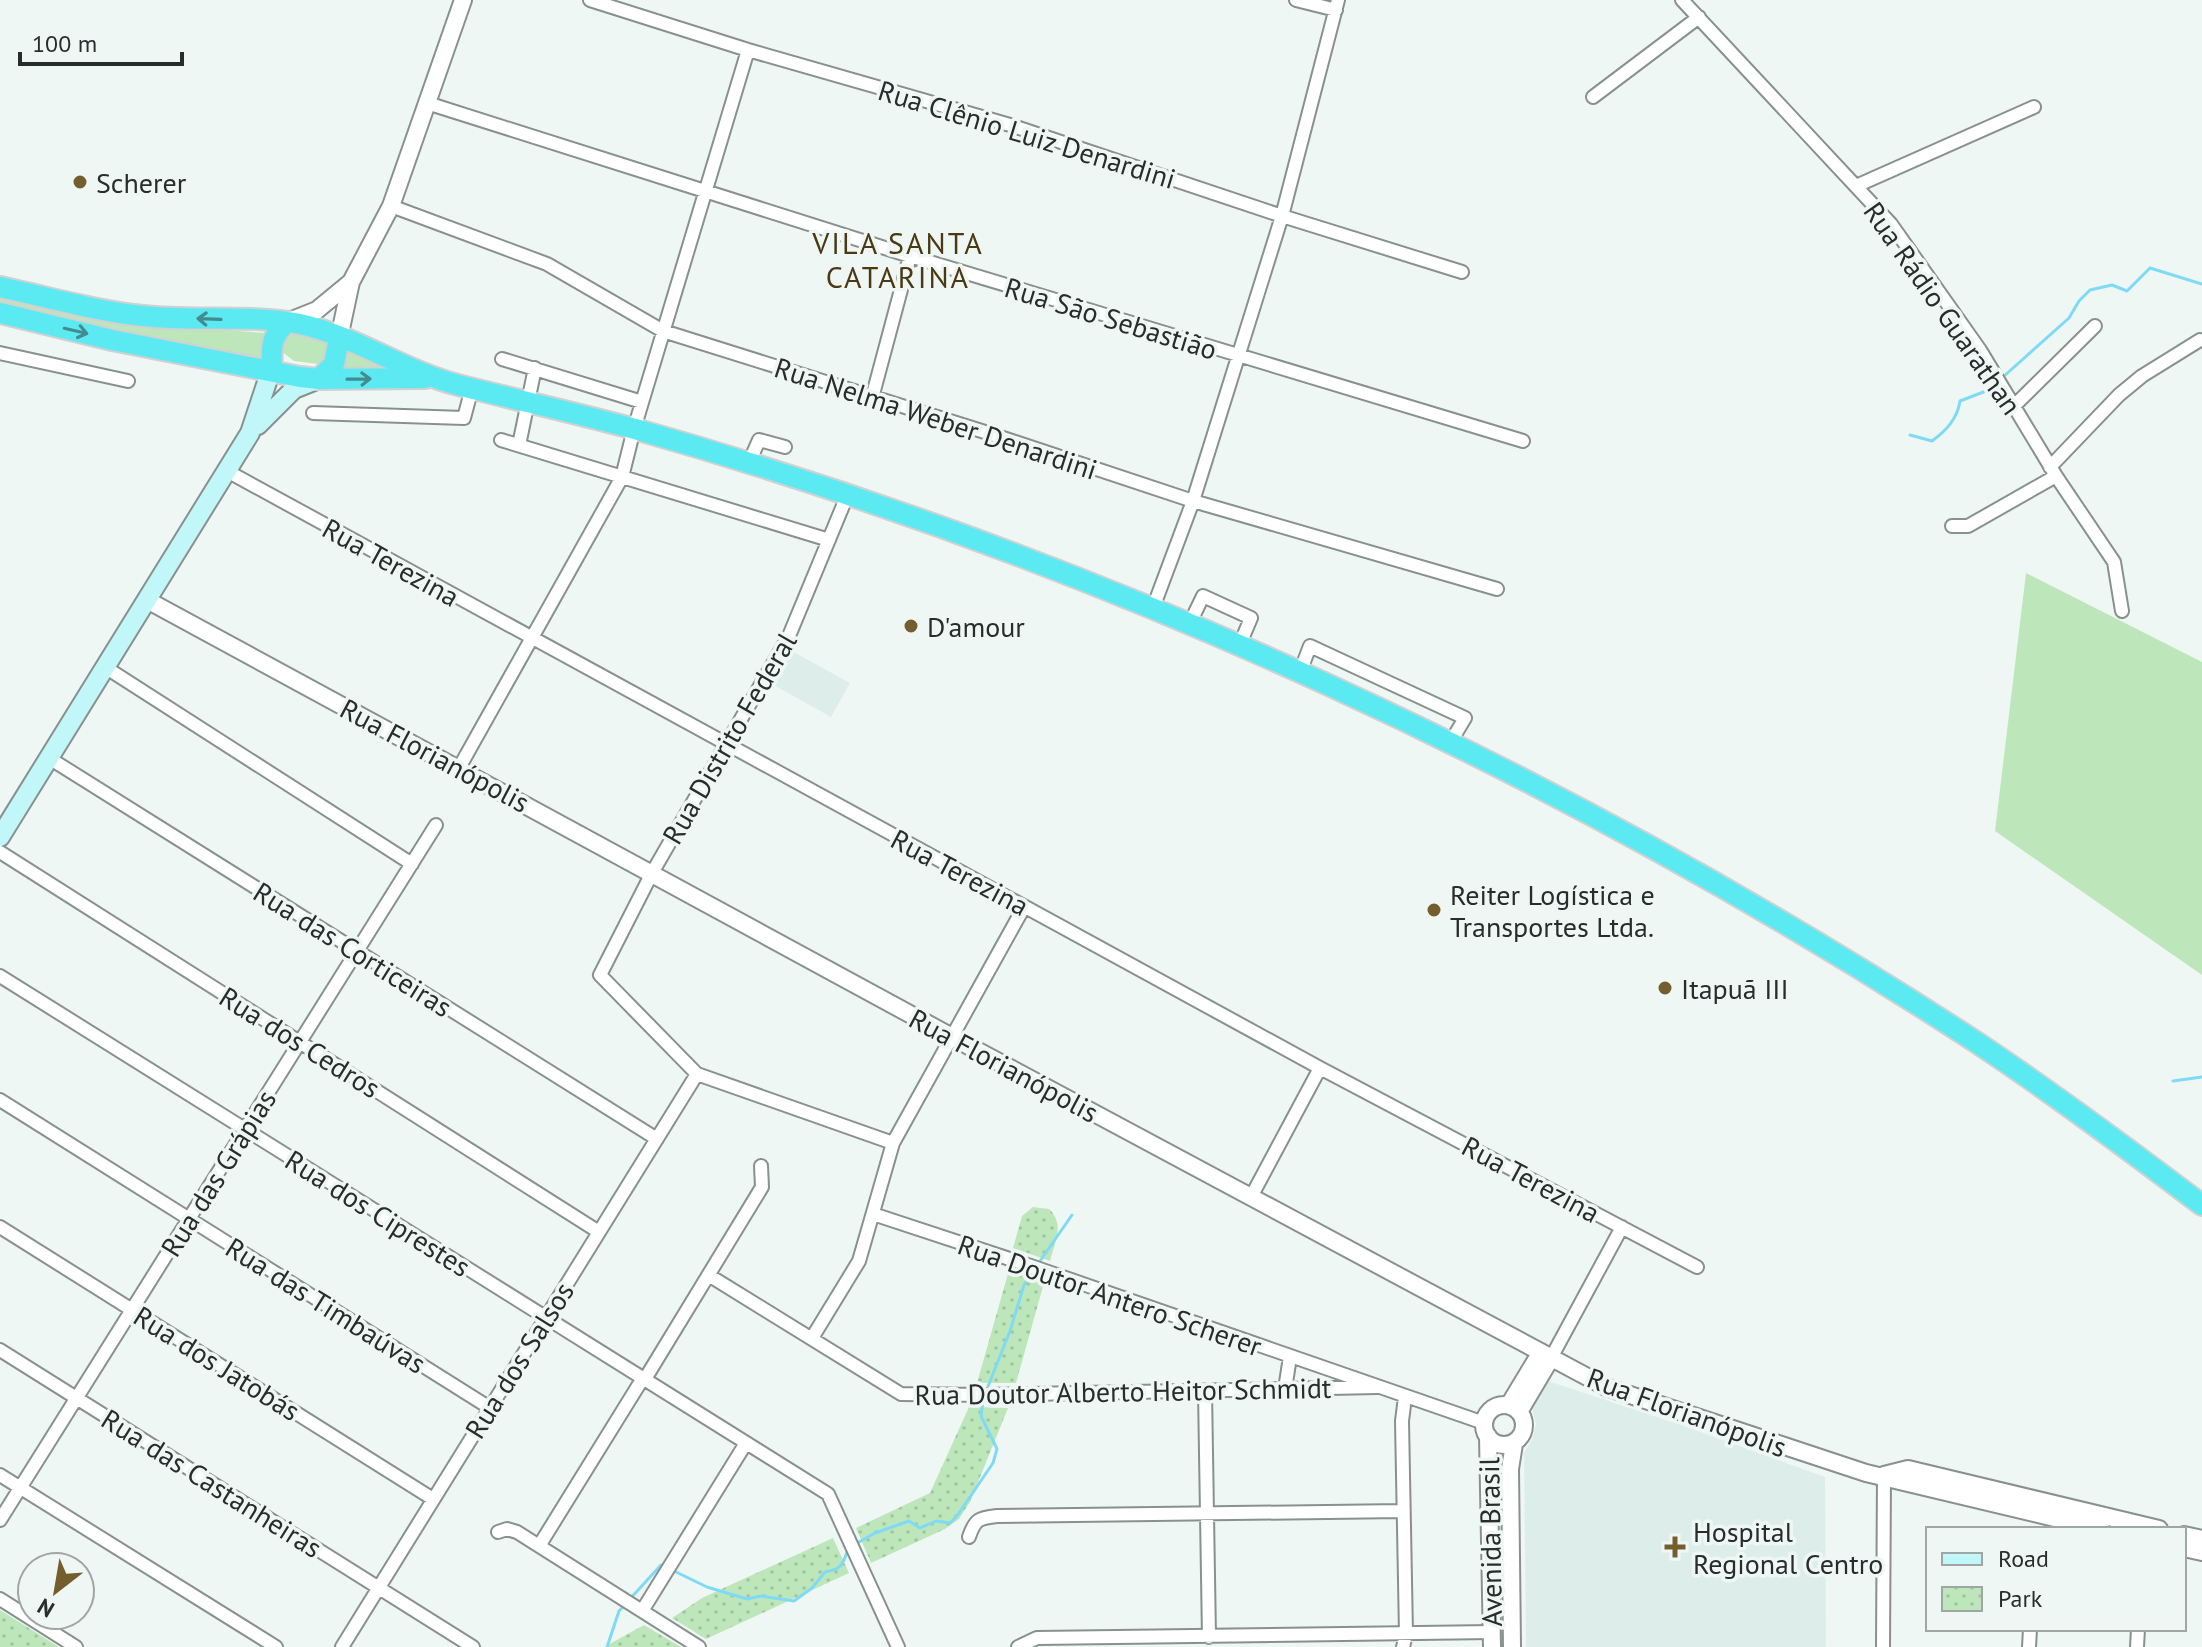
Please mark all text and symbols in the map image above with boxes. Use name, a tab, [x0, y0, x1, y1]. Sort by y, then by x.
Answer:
scale bar	[20, 16, 182, 66]
text: 100 m	[32, 28, 97, 59]
street label: Rua Clênio Luiz Denardini	[874, 71, 1180, 197]
place label: Scherer	[96, 164, 187, 201]
marker: Scherer	[71, 173, 89, 191]
street label: Rua Rádio Guarathan	[1856, 194, 2030, 422]
district label: VILA SANTA CATARINA	[811, 223, 984, 296]
street label: Rua São Sebastião	[1000, 268, 1222, 368]
one-way arrow	[196, 311, 223, 326]
one-way arrow	[63, 325, 88, 340]
street label: Rua Nelma Weber Denardini	[770, 348, 1102, 488]
one-way arrow	[345, 371, 372, 387]
street label: Rua Terezina	[316, 509, 466, 615]
place label: D'amour	[927, 608, 1025, 645]
marker: D'amour	[902, 617, 920, 635]
street label: Rua Distrito Federal	[653, 626, 805, 850]
street label: Rua Florianópolis	[334, 690, 536, 820]
street label: Rua Terezina	[885, 820, 1035, 924]
street label: Rua das Corticeiras	[247, 873, 459, 1025]
place label: Reiter Logística e Transportes Ltda.	[1450, 876, 1655, 945]
marker: Reiter Logística e Transportes Ltda.	[1425, 901, 1443, 919]
place label: Itapuã III	[1681, 970, 1789, 1007]
street label: Rua dos Cedros	[213, 978, 387, 1106]
marker: Itapuã III	[1656, 979, 1674, 997]
street label: Rua Florianópolis	[903, 1000, 1105, 1130]
street label: Rua das Grápias	[152, 1083, 284, 1263]
street label: Rua Terezina	[1456, 1127, 1606, 1231]
street label: Rua dos Ciprestes	[278, 1141, 478, 1285]
street label: Rua Doutor Antero Scherer	[953, 1226, 1267, 1365]
street label: Rua das Timbaúvas	[219, 1229, 433, 1381]
street label: Rua dos Salsos	[456, 1275, 582, 1445]
street label: Rua dos Jatobás	[127, 1297, 307, 1429]
street label: Rua Florianópolis	[1582, 1359, 1792, 1465]
street label: Rua Doutor Alberto Heitor Schmidt	[914, 1369, 1332, 1413]
street label: Rua das Castanheiras	[95, 1400, 329, 1566]
street label: Avenida Brasil	[1470, 1457, 1510, 1627]
place label: Hospital Regional Centro	[1693, 1513, 1883, 1582]
legend	[1926, 1527, 2186, 1631]
marker: Hospital Regional Centro	[1664, 1536, 1686, 1558]
text: Road	[1998, 1543, 2049, 1574]
north arrow	[16, 1551, 96, 1631]
text: Park	[1998, 1583, 2043, 1614]
text: N	[32, 1592, 59, 1624]

